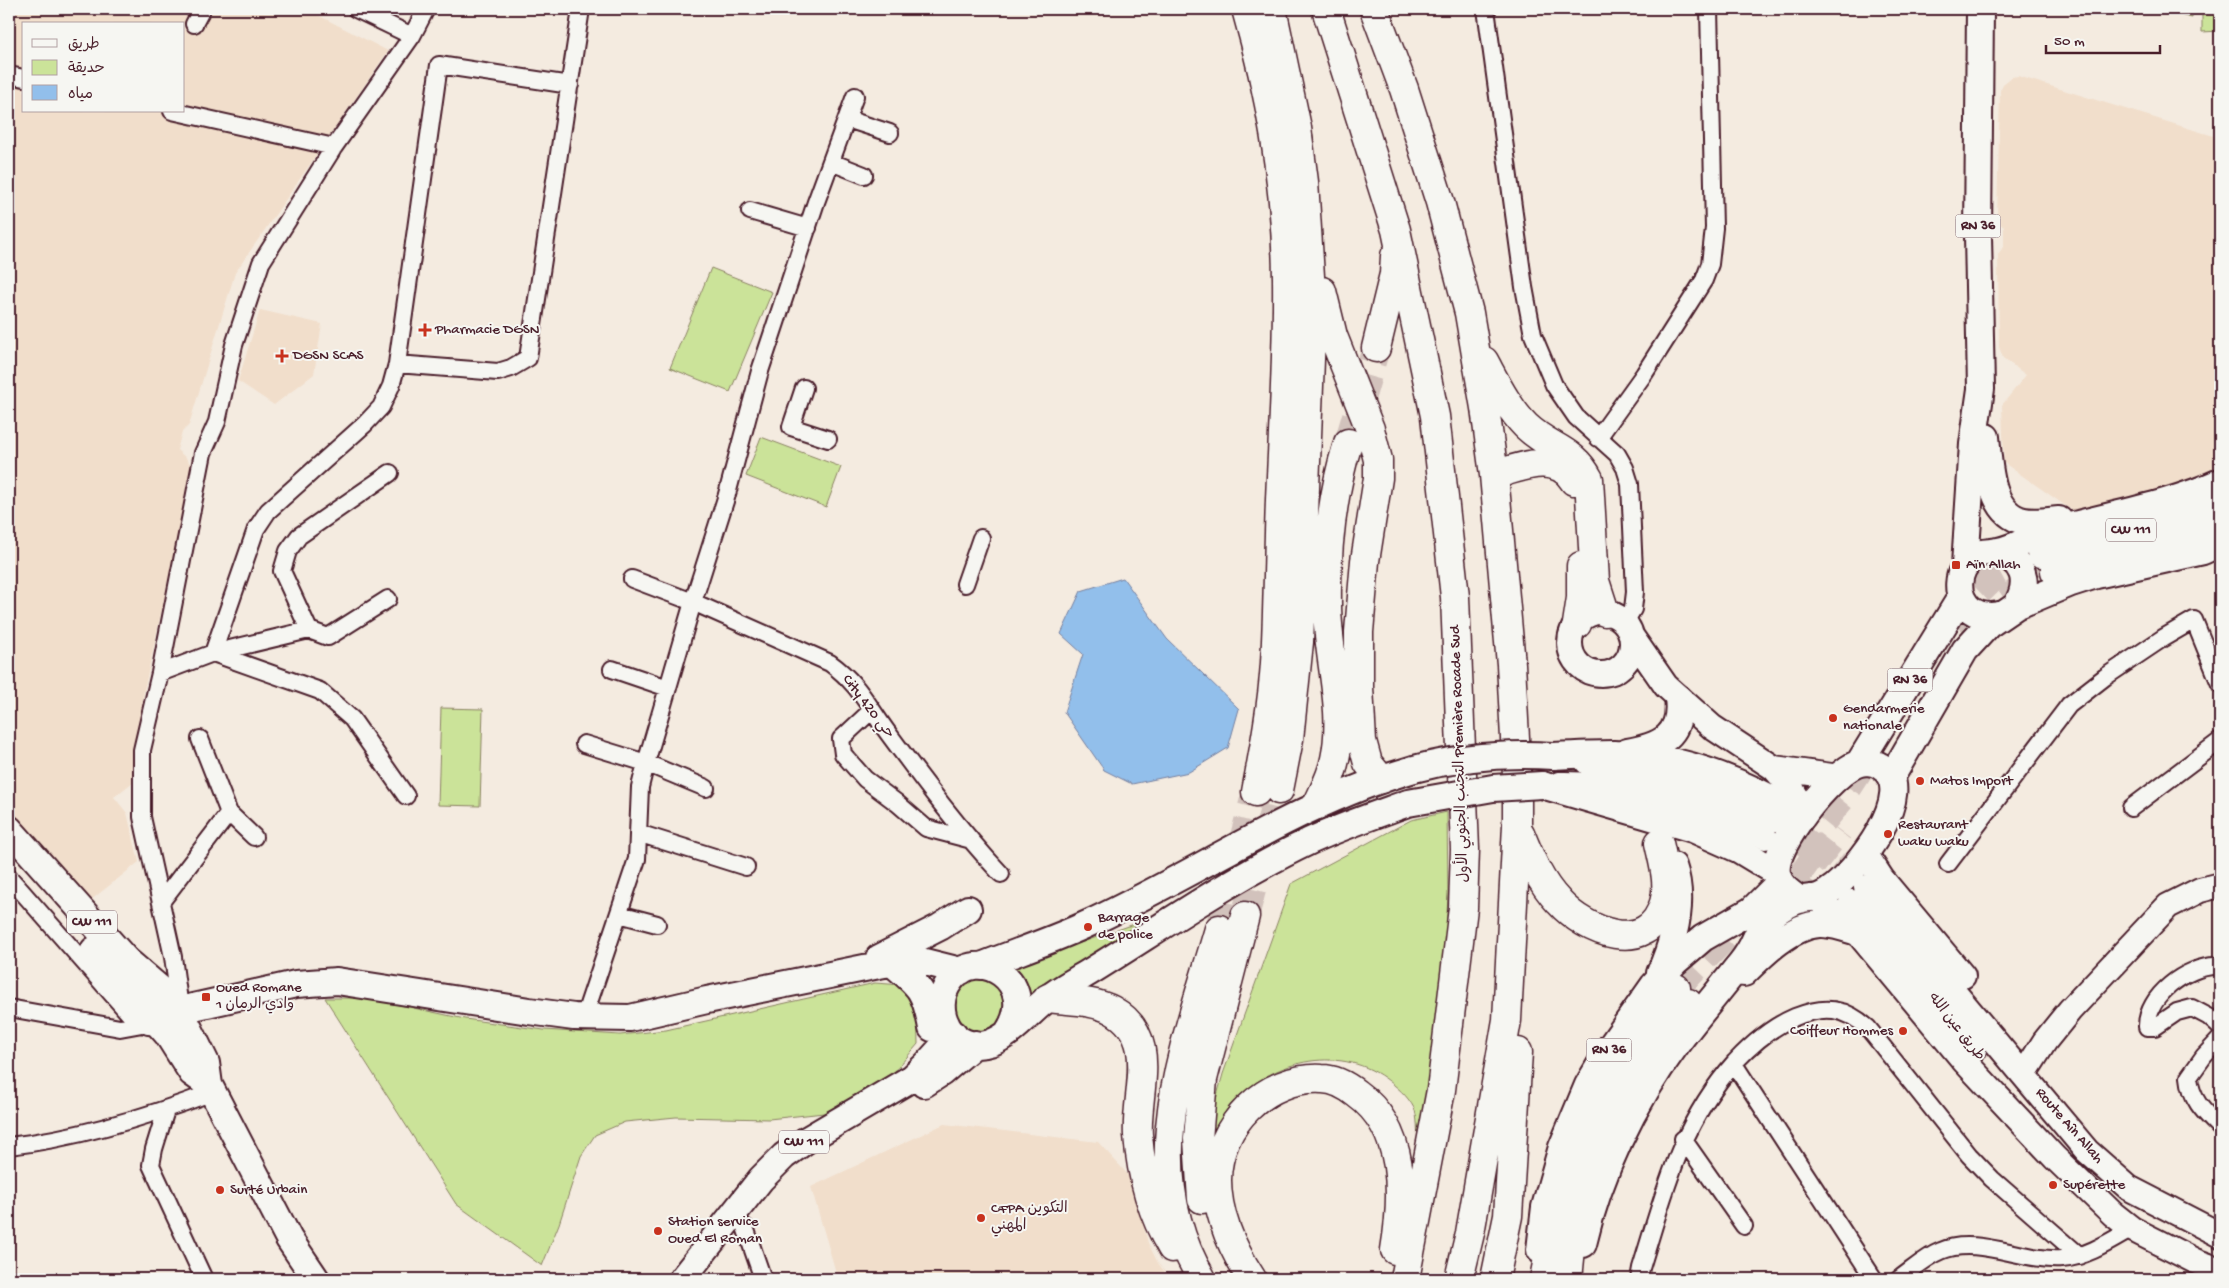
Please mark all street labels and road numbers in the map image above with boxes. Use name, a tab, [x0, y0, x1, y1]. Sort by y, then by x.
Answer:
road number: RN 36	[1956, 215, 2000, 238]
road number: CW 111	[2106, 518, 2156, 542]
street label: التجنب الجنوبي الأول Première Rocade Sud	[1443, 624, 1475, 883]
road number: RN 36	[1888, 668, 1932, 692]
street label: City 420 حي	[836, 671, 898, 744]
road number: CW 111	[67, 910, 117, 934]
street label: طريق عين الله	[1924, 989, 1988, 1065]
road number: RN 36	[1586, 1038, 1632, 1062]
street label: Route Aîn Allah	[2031, 1084, 2107, 1168]
road number: CW 111	[779, 1130, 829, 1154]

